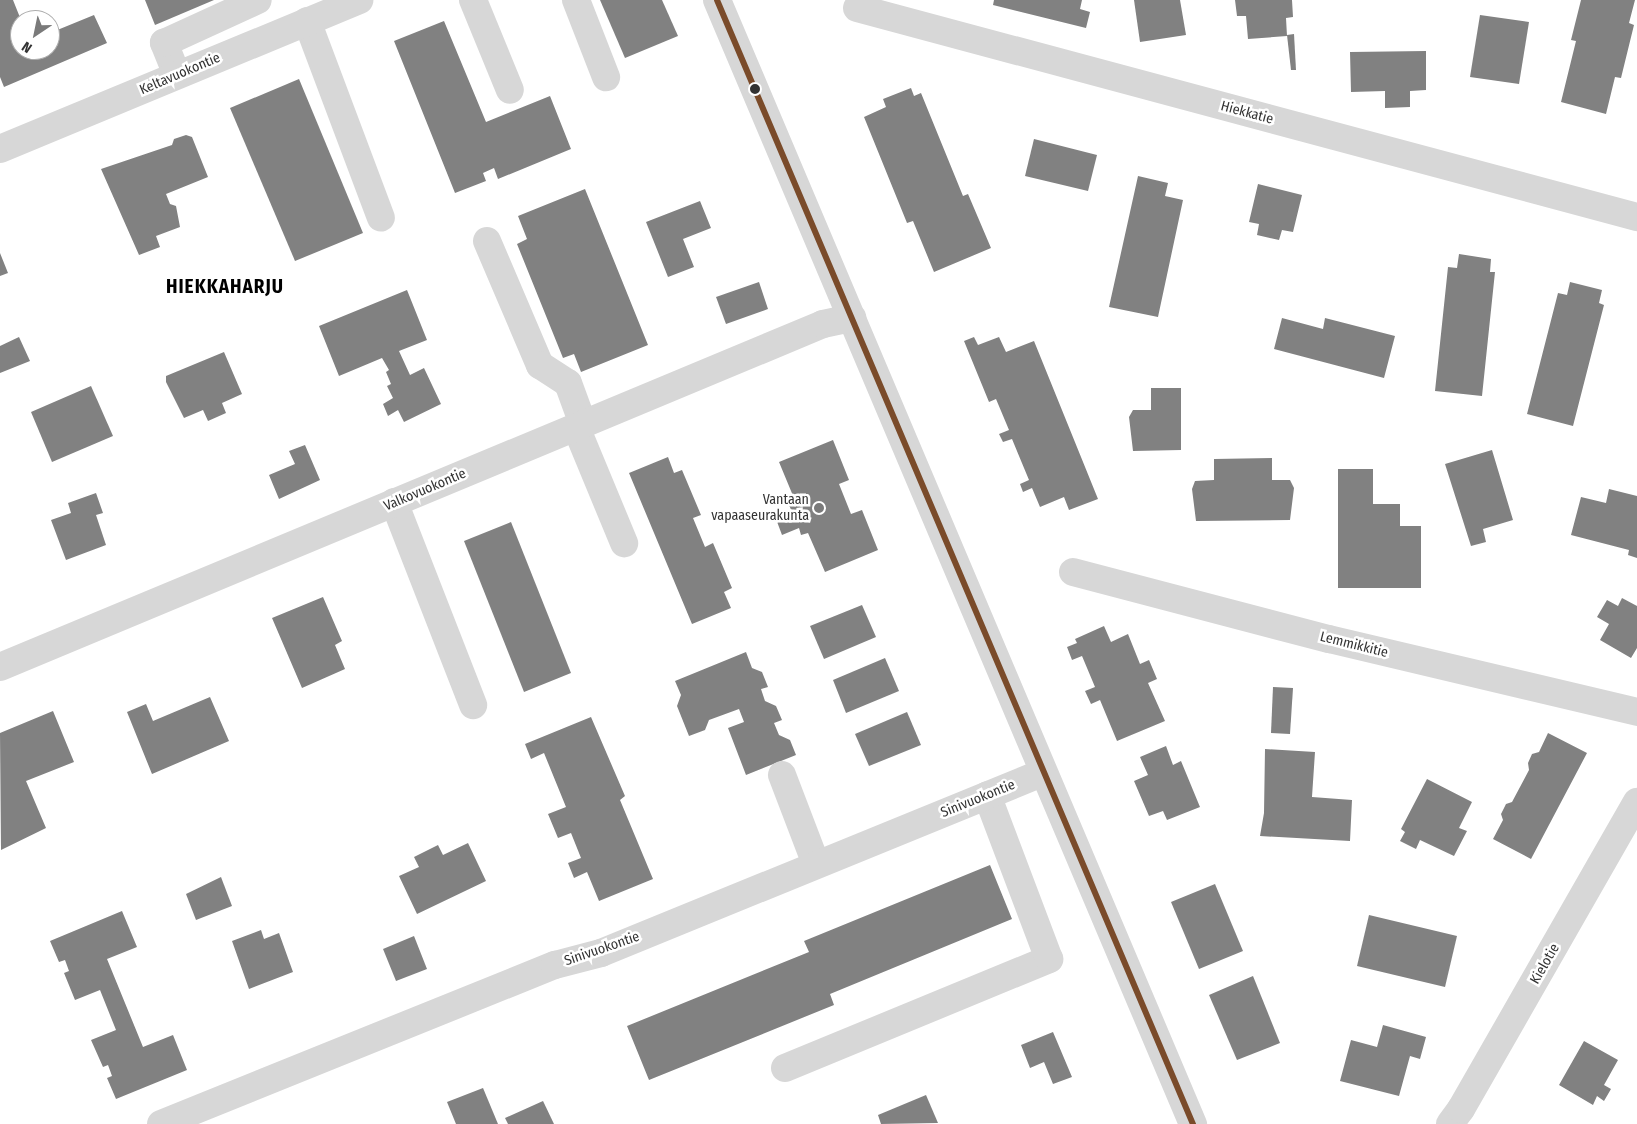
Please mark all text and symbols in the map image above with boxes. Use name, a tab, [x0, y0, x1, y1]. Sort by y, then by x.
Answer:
north arrow	[10, 10, 60, 60]
text: N	[19, 38, 35, 56]
street label: Keltavuokontie	[137, 49, 223, 99]
unlabelled marker	[750, 84, 760, 94]
street label: Hiekkatie	[1219, 98, 1275, 128]
district label: HIEKKAHARJU	[165, 276, 285, 298]
street label: Valkovuokontie	[381, 465, 469, 515]
place label: Vantaan vapaaseurakunta	[711, 492, 809, 524]
marker: Vantaan vapaaseurakunta	[813, 502, 825, 514]
street label: Lemmikkitie	[1318, 628, 1390, 662]
street label: Sinivuokontie	[938, 777, 1018, 821]
street label: Sinivuokontie	[562, 928, 642, 970]
street label: Kielotie	[1527, 941, 1563, 987]

